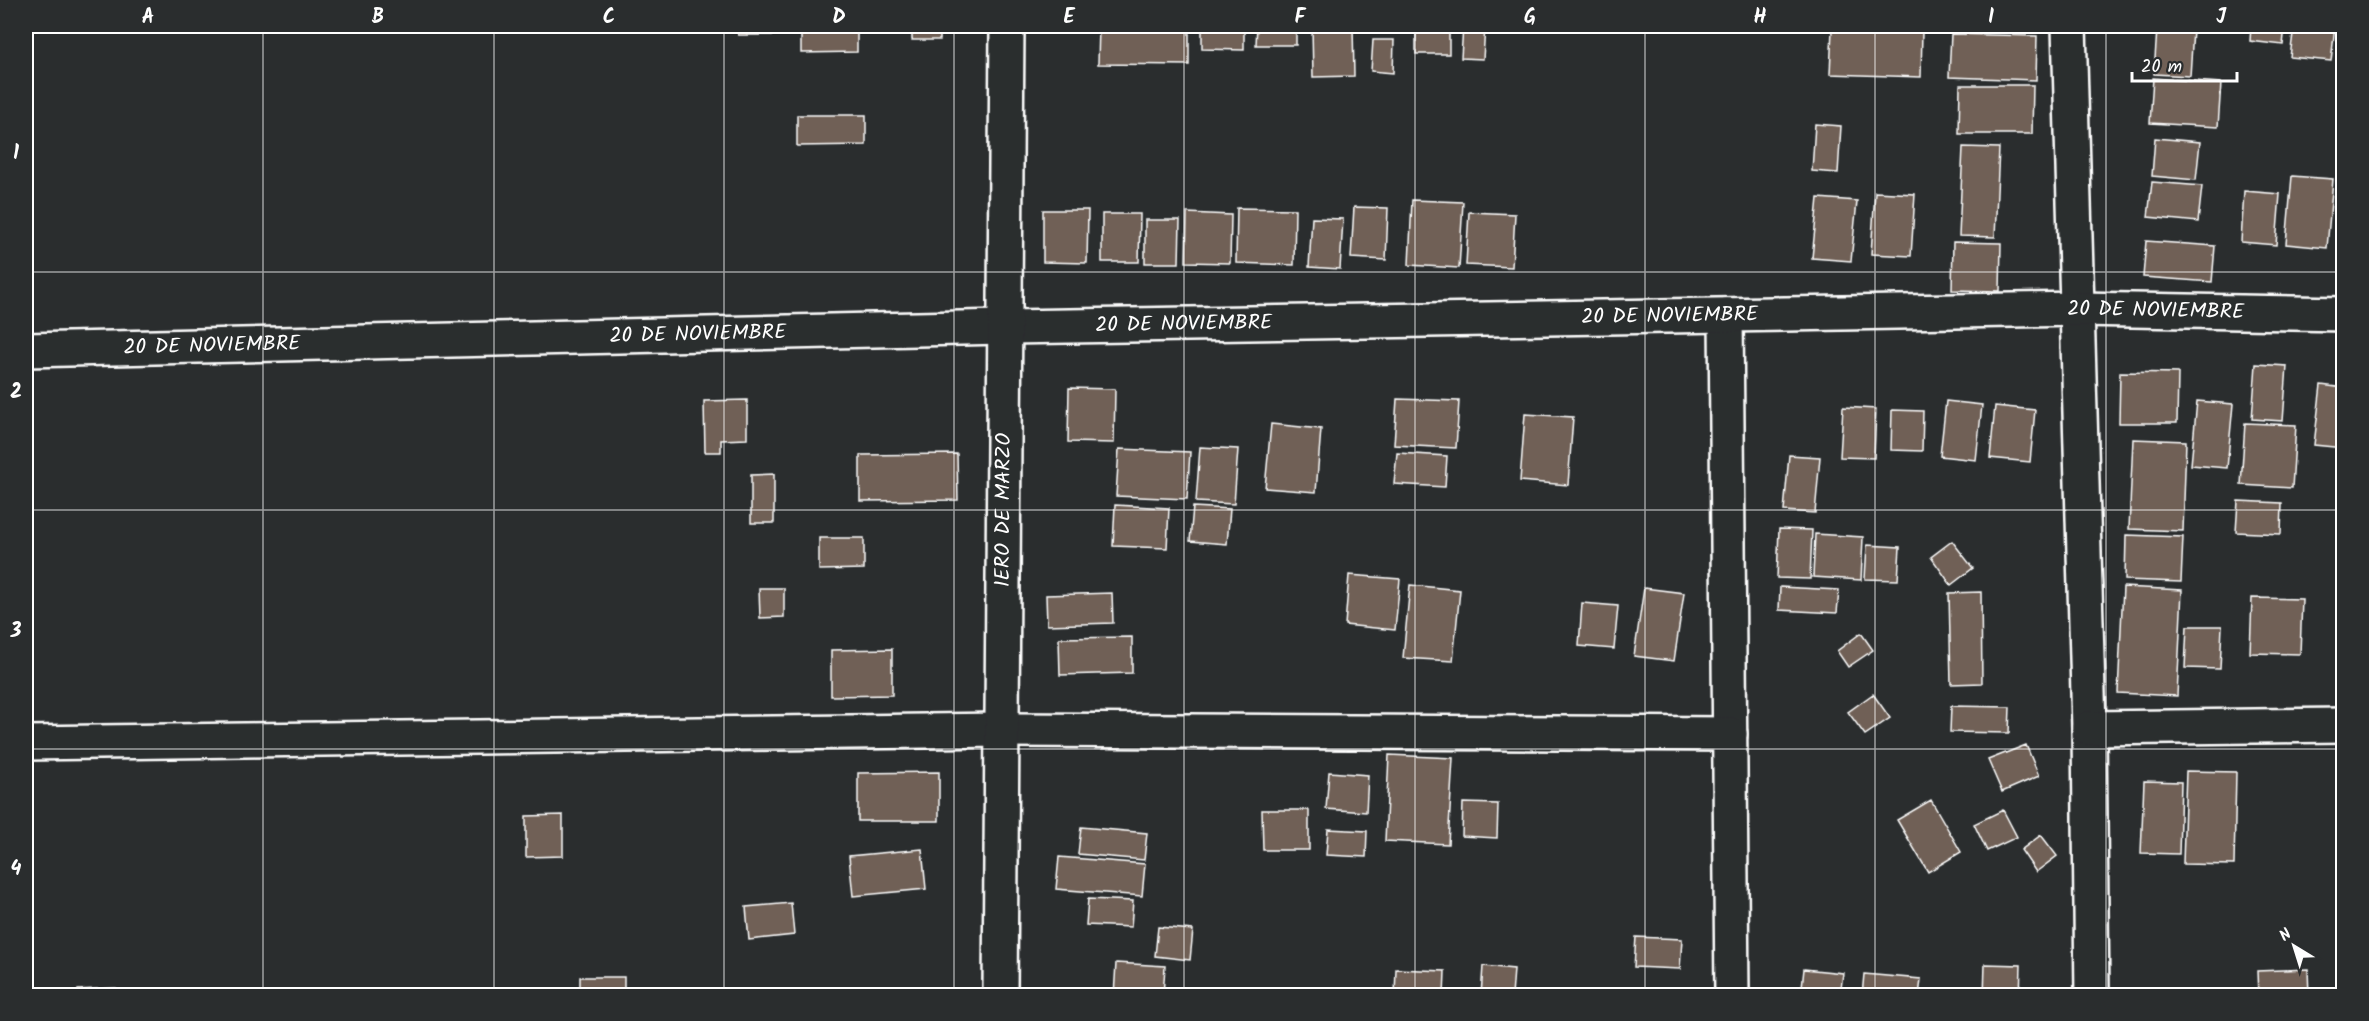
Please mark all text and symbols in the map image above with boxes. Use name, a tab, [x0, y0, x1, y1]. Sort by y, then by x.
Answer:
text: A	[142, 2, 154, 34]
text: B	[372, 2, 384, 34]
text: C	[603, 2, 615, 34]
text: D	[832, 2, 846, 34]
text: E	[1063, 2, 1075, 34]
text: F	[1295, 2, 1307, 34]
text: G	[1524, 2, 1536, 34]
text: H	[1753, 2, 1767, 34]
text: I	[1988, 2, 1994, 34]
text: J	[2216, 2, 2227, 34]
scale bar	[2132, 45, 2237, 83]
text: 20 m	[2141, 53, 2182, 82]
text: 1	[13, 138, 19, 170]
street label: 20 DE NOVIEMBRE	[2067, 292, 2245, 329]
street label: 20 DE NOVIEMBRE	[1581, 298, 1759, 334]
street label: 20 DE NOVIEMBRE	[1095, 306, 1273, 342]
street label: 20 DE NOVIEMBRE	[609, 316, 787, 353]
street label: 20 DE NOVIEMBRE	[123, 327, 302, 364]
text: 2	[10, 377, 22, 409]
street label: 1ERO DE MARZO	[986, 433, 1021, 587]
text: 3	[10, 616, 22, 648]
text: 4	[11, 854, 22, 886]
north arrow	[2264, 916, 2324, 976]
text: N	[2274, 922, 2297, 948]

